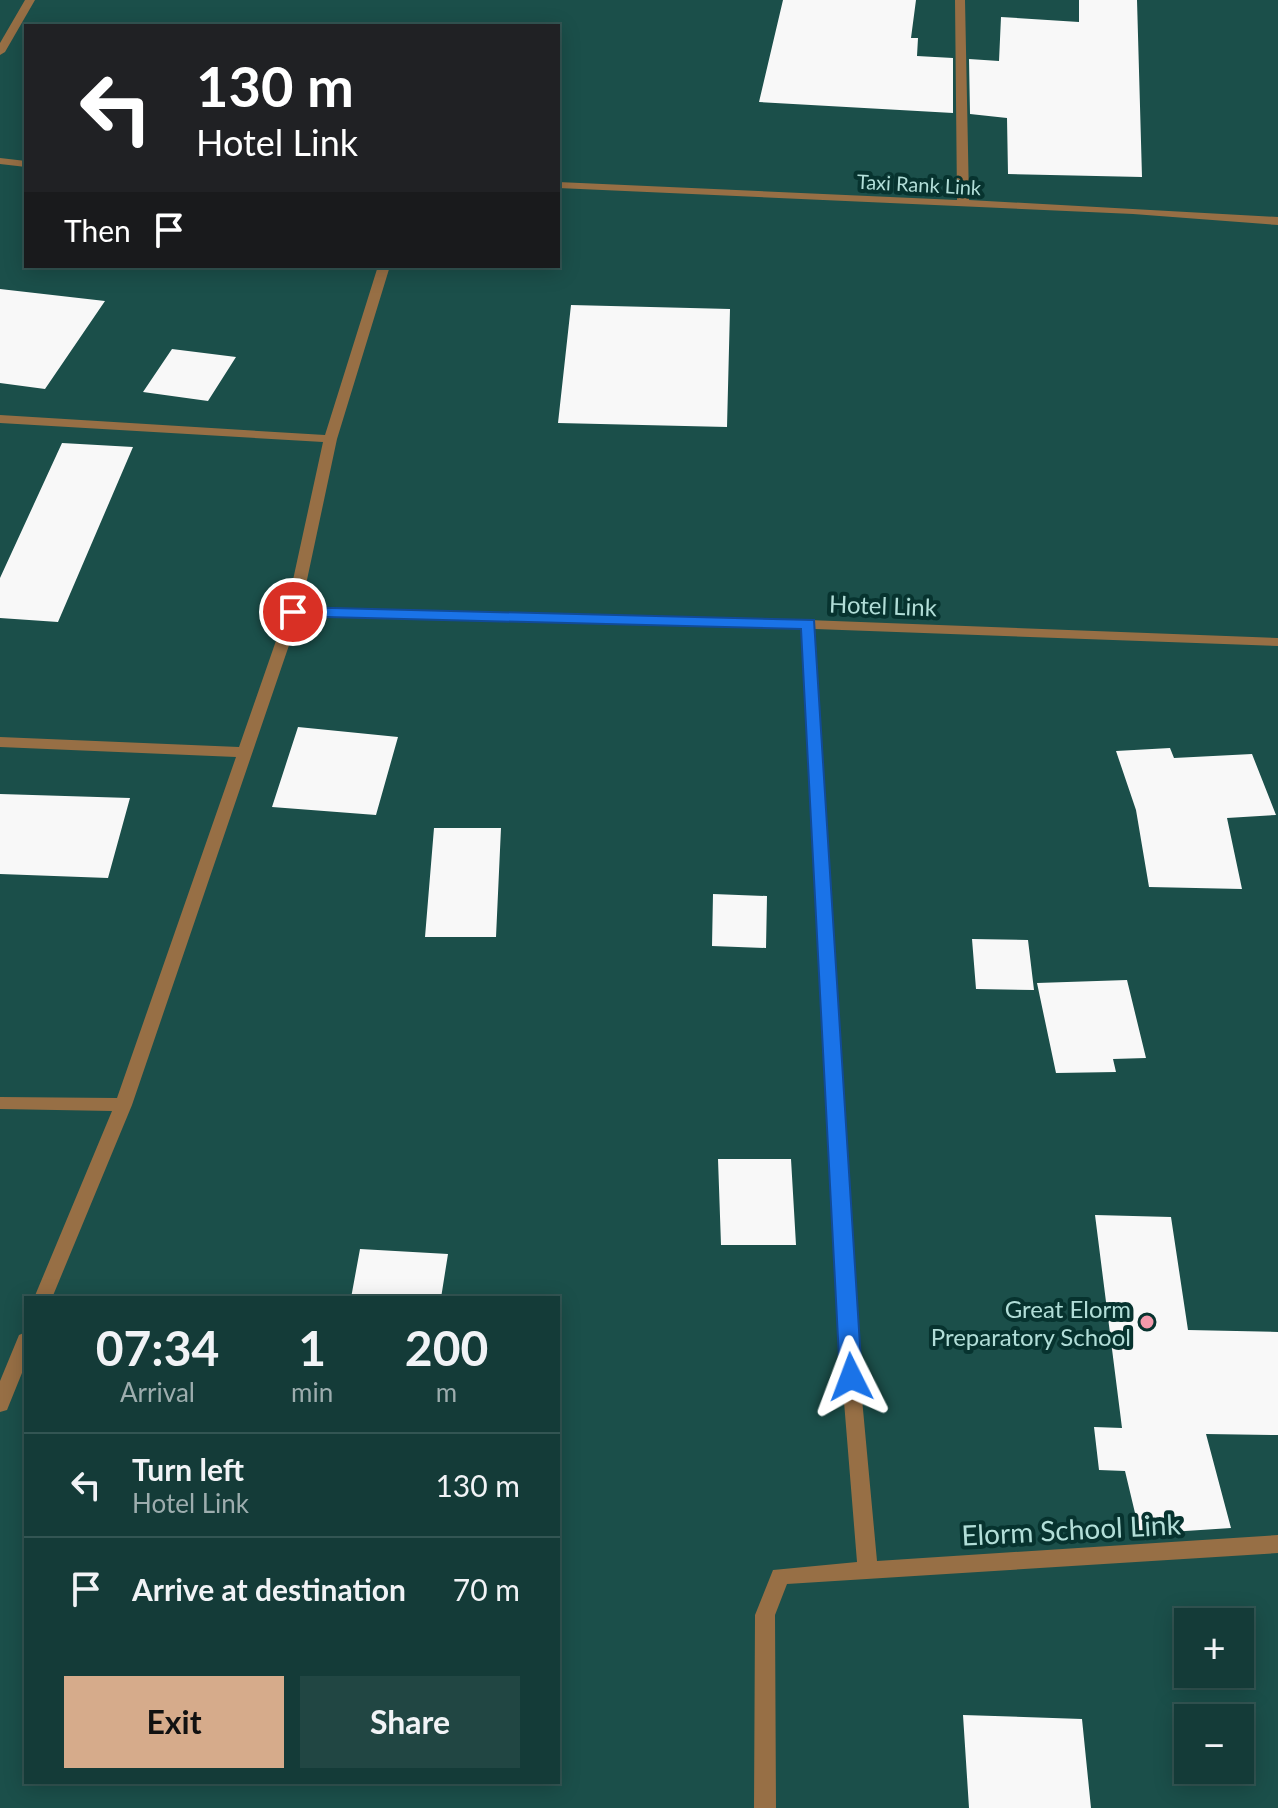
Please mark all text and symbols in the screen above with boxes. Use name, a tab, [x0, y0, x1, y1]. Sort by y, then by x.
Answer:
text: 130 m	[196, 52, 354, 119]
icon: left	[64, 56, 168, 160]
text: Hotel Link	[196, 120, 358, 164]
street label: Taxi Rank Link	[856, 169, 983, 199]
icon: arrive	[147, 208, 191, 252]
text: Then	[64, 212, 131, 248]
pin	[259, 578, 327, 646]
street label: Hotel Link	[829, 589, 938, 621]
icon: arrive	[271, 590, 315, 634]
place label: Great Elorm Preparatory School	[931, 1294, 1131, 1351]
marker: Great Elorm Preparatory School	[1138, 1313, 1156, 1331]
text: 07:34	[96, 1319, 219, 1376]
text: 1	[298, 1319, 326, 1376]
text: 200	[405, 1319, 488, 1376]
position arrow	[809, 1335, 893, 1419]
text: Arrival	[120, 1376, 195, 1408]
text: min	[291, 1376, 333, 1408]
text: m	[436, 1376, 457, 1408]
text: Turn left	[132, 1451, 244, 1487]
icon: left	[64, 1463, 108, 1507]
text: 130 m	[435, 1467, 520, 1503]
text: Hotel Link	[132, 1487, 249, 1519]
street label: Elorm School Link	[961, 1506, 1182, 1552]
icon: arrive	[64, 1567, 108, 1611]
text: Arrive at destination	[132, 1571, 406, 1607]
text: 70 m	[453, 1571, 520, 1607]
map controls	[1174, 1608, 1254, 1784]
button: +	[1174, 1608, 1254, 1688]
button: Exit	[64, 1676, 284, 1768]
button: Share	[300, 1676, 520, 1768]
button: −	[1174, 1704, 1254, 1784]

